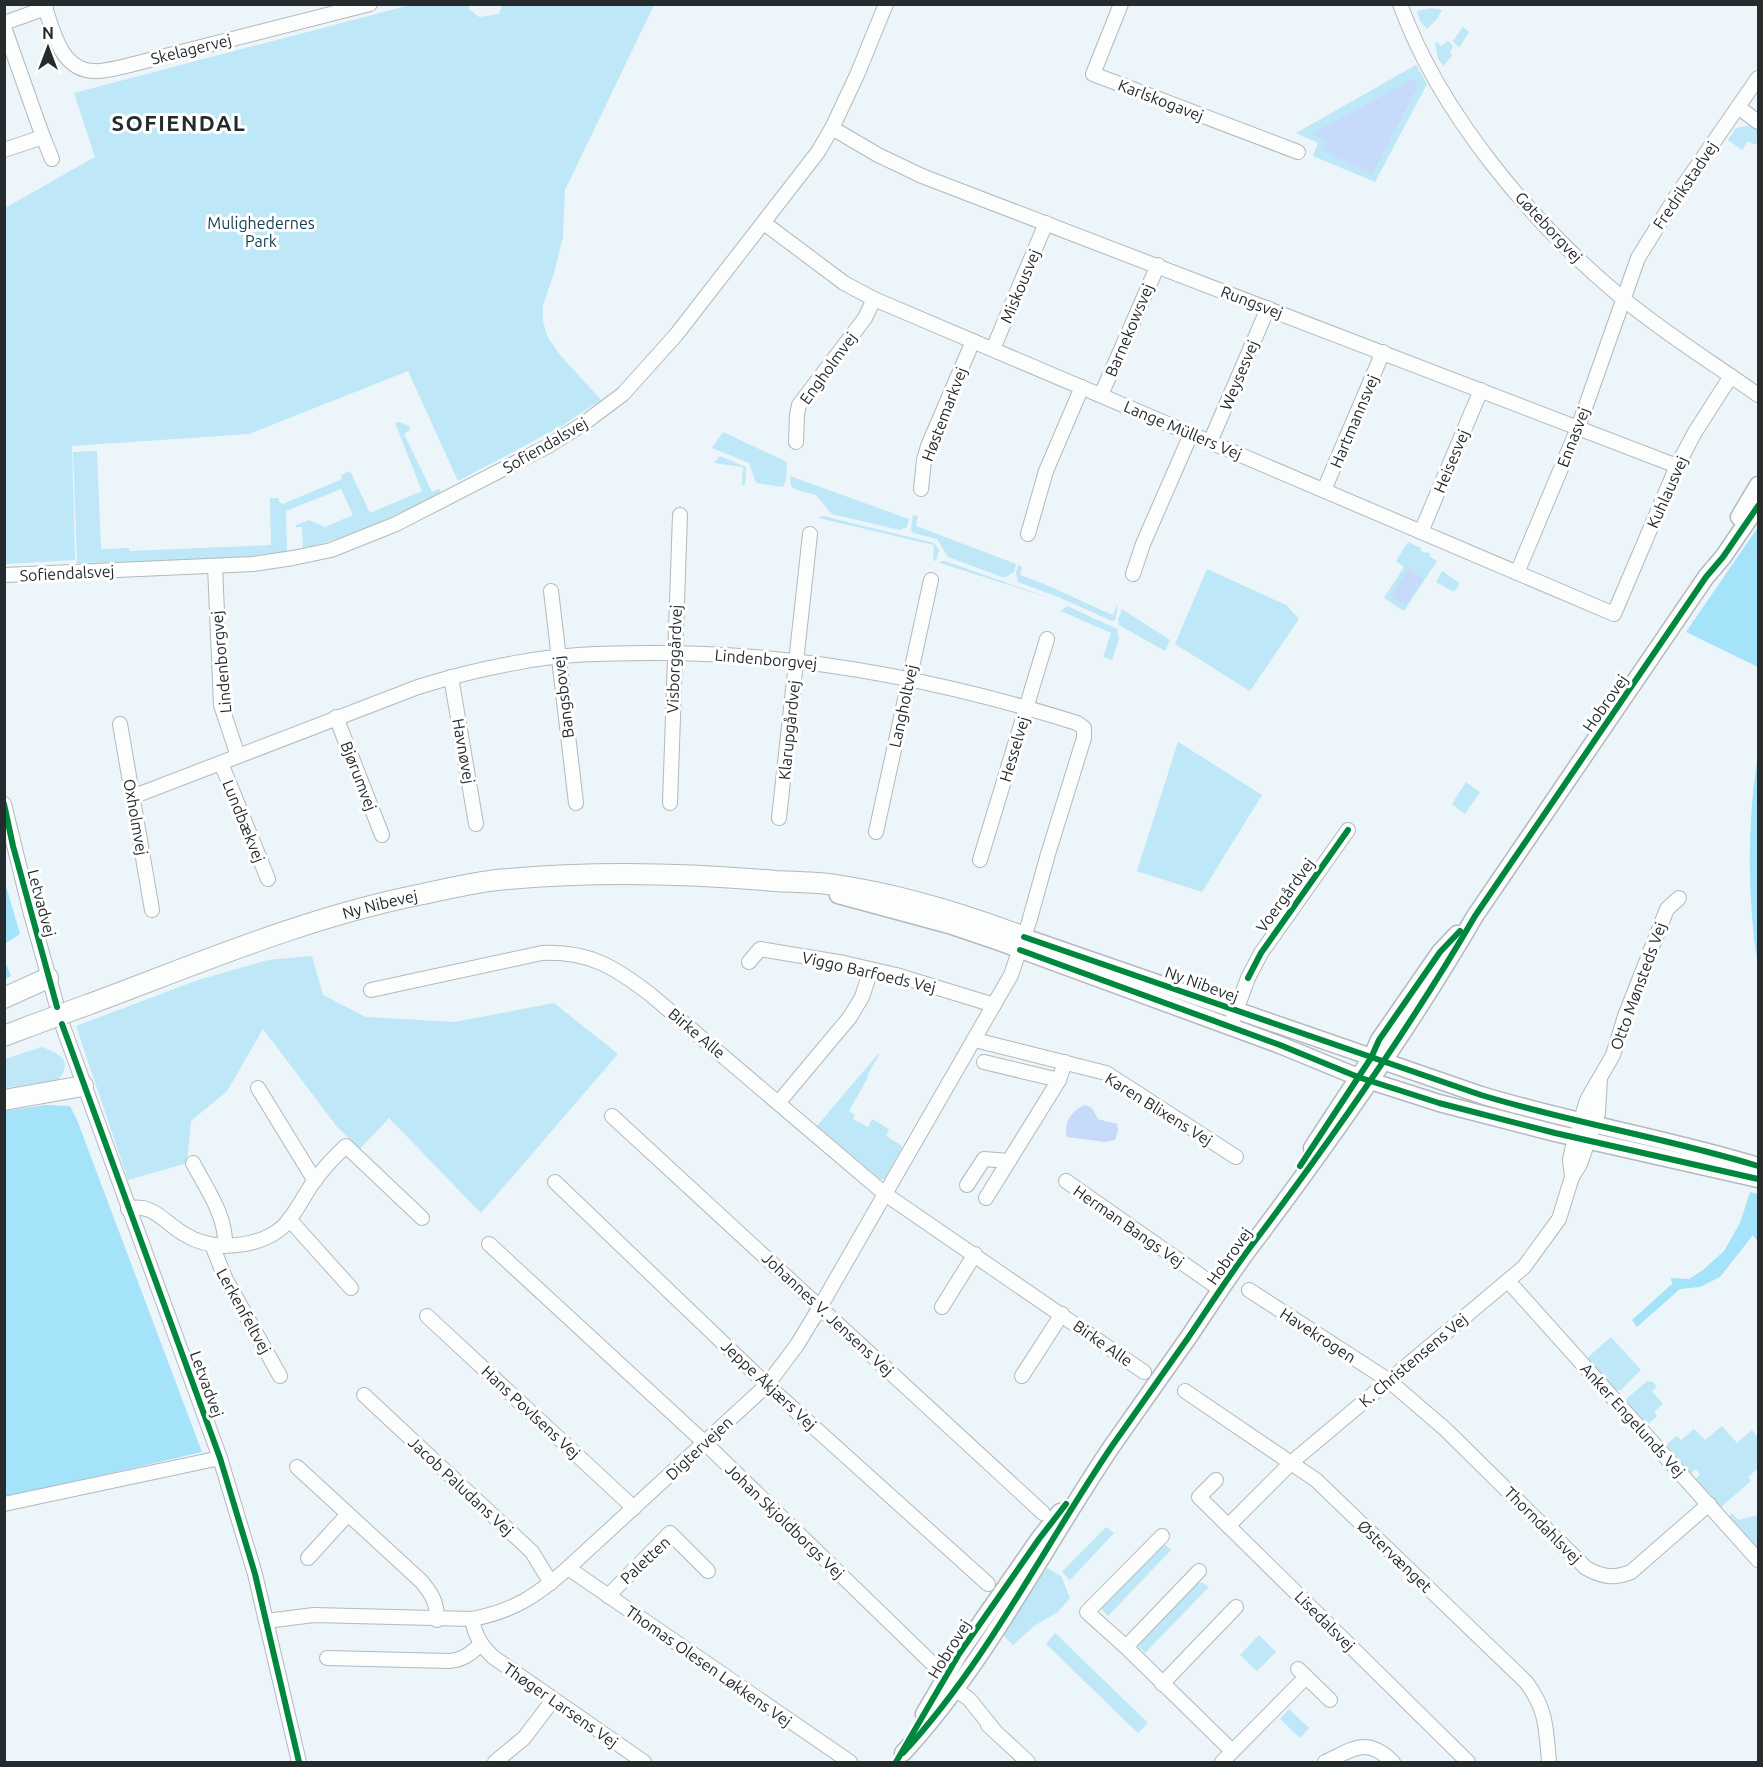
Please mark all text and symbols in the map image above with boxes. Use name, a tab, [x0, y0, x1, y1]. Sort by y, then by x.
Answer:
north arrow	[18, 18, 78, 78]
text: N	[42, 24, 54, 42]
street label: Skelagervej	[149, 30, 233, 68]
street label: Karlskogavej	[1116, 75, 1206, 125]
district label: SOFIENDAL	[112, 110, 246, 135]
street label: Fredrikstadvej	[1649, 138, 1721, 232]
street label: Gøteborgvej	[1512, 188, 1586, 266]
park label: Mulighedernes Park	[207, 214, 315, 250]
street label: Miskousvej	[996, 246, 1044, 326]
street label: Barnekowsvej	[1101, 281, 1157, 379]
street label: Rungsvej	[1218, 282, 1286, 322]
street label: Engholmvej	[796, 329, 860, 407]
street label: Weysesvej	[1216, 337, 1262, 413]
street label: Høstemarkvej	[918, 364, 970, 464]
street label: Hartmannsvej	[1326, 372, 1382, 470]
street label: Lange Müllers Vej	[1121, 397, 1245, 463]
street label: Ennasvej	[1553, 404, 1593, 470]
street label: Sofiendalsvej	[499, 413, 591, 477]
street label: Heisesvej	[1430, 427, 1472, 495]
street label: Kuhlausvej	[1643, 453, 1691, 531]
street label: Sofiendalsvej	[19, 562, 115, 584]
street label: Visborggårdvej	[663, 604, 685, 714]
street label: Lindenborgvej	[208, 610, 234, 714]
street label: Lindenborgvej	[714, 646, 818, 672]
street label: Bangsbovej	[549, 655, 577, 739]
street label: Langholtvej	[885, 663, 921, 749]
street label: Hobrovej	[1579, 671, 1631, 735]
street label: Klarupgårdvej	[775, 679, 803, 781]
street label: Hesselvej	[996, 714, 1032, 784]
street label: Havnøvej	[449, 717, 479, 785]
street label: Bjørumvej	[338, 739, 380, 813]
street label: Oxholmvej	[120, 777, 152, 857]
street label: Lundbækvej	[219, 777, 269, 865]
street label: Voergårdvej	[1252, 854, 1318, 936]
street label: Letvadvej	[24, 867, 60, 939]
street label: Ny Nibevej	[340, 886, 419, 922]
street label: Otto Mønsteds Vej	[1607, 920, 1669, 1052]
street label: Viggo Barfoeds Vej	[800, 948, 938, 996]
street label: Ny Nibevej	[1163, 962, 1241, 1006]
street label: Birke Alle	[665, 1004, 729, 1062]
street label: Karen Blixens Vej	[1102, 1069, 1216, 1149]
street label: Herman Bangs Vej	[1070, 1181, 1188, 1271]
street label: Hobrovej	[1203, 1224, 1255, 1288]
street label: Johannes V. Jensens Vej	[759, 1249, 897, 1379]
street label: Lerkenfeltvej	[213, 1265, 275, 1357]
street label: Havekrogen	[1277, 1304, 1359, 1366]
street label: K. Christensens Vej	[1355, 1310, 1471, 1410]
street label: Birke Alle	[1070, 1316, 1136, 1370]
street label: Jeppe Åkjærs Vej	[718, 1336, 820, 1434]
street label: Letvadvej	[187, 1348, 227, 1420]
street label: Anker Engelunds Vej	[1577, 1359, 1689, 1481]
street label: Hans Povlsens Vej	[478, 1362, 584, 1462]
street label: Digtervejen	[662, 1413, 736, 1483]
street label: Jacob Paludans Vej	[405, 1433, 517, 1539]
street label: Johan Skjoldborgs Vej	[722, 1460, 848, 1582]
street label: Thorndahlsvej	[1501, 1483, 1585, 1567]
street label: Østervænget	[1354, 1516, 1436, 1596]
street label: Paletten	[616, 1533, 674, 1587]
street label: Lisedalsvej	[1291, 1587, 1359, 1655]
street label: Thomas Olesen Løkkens Vej	[623, 1602, 795, 1730]
street label: Hobrovej	[924, 1616, 974, 1682]
street label: Thøger Larsens Vej	[500, 1659, 622, 1751]

